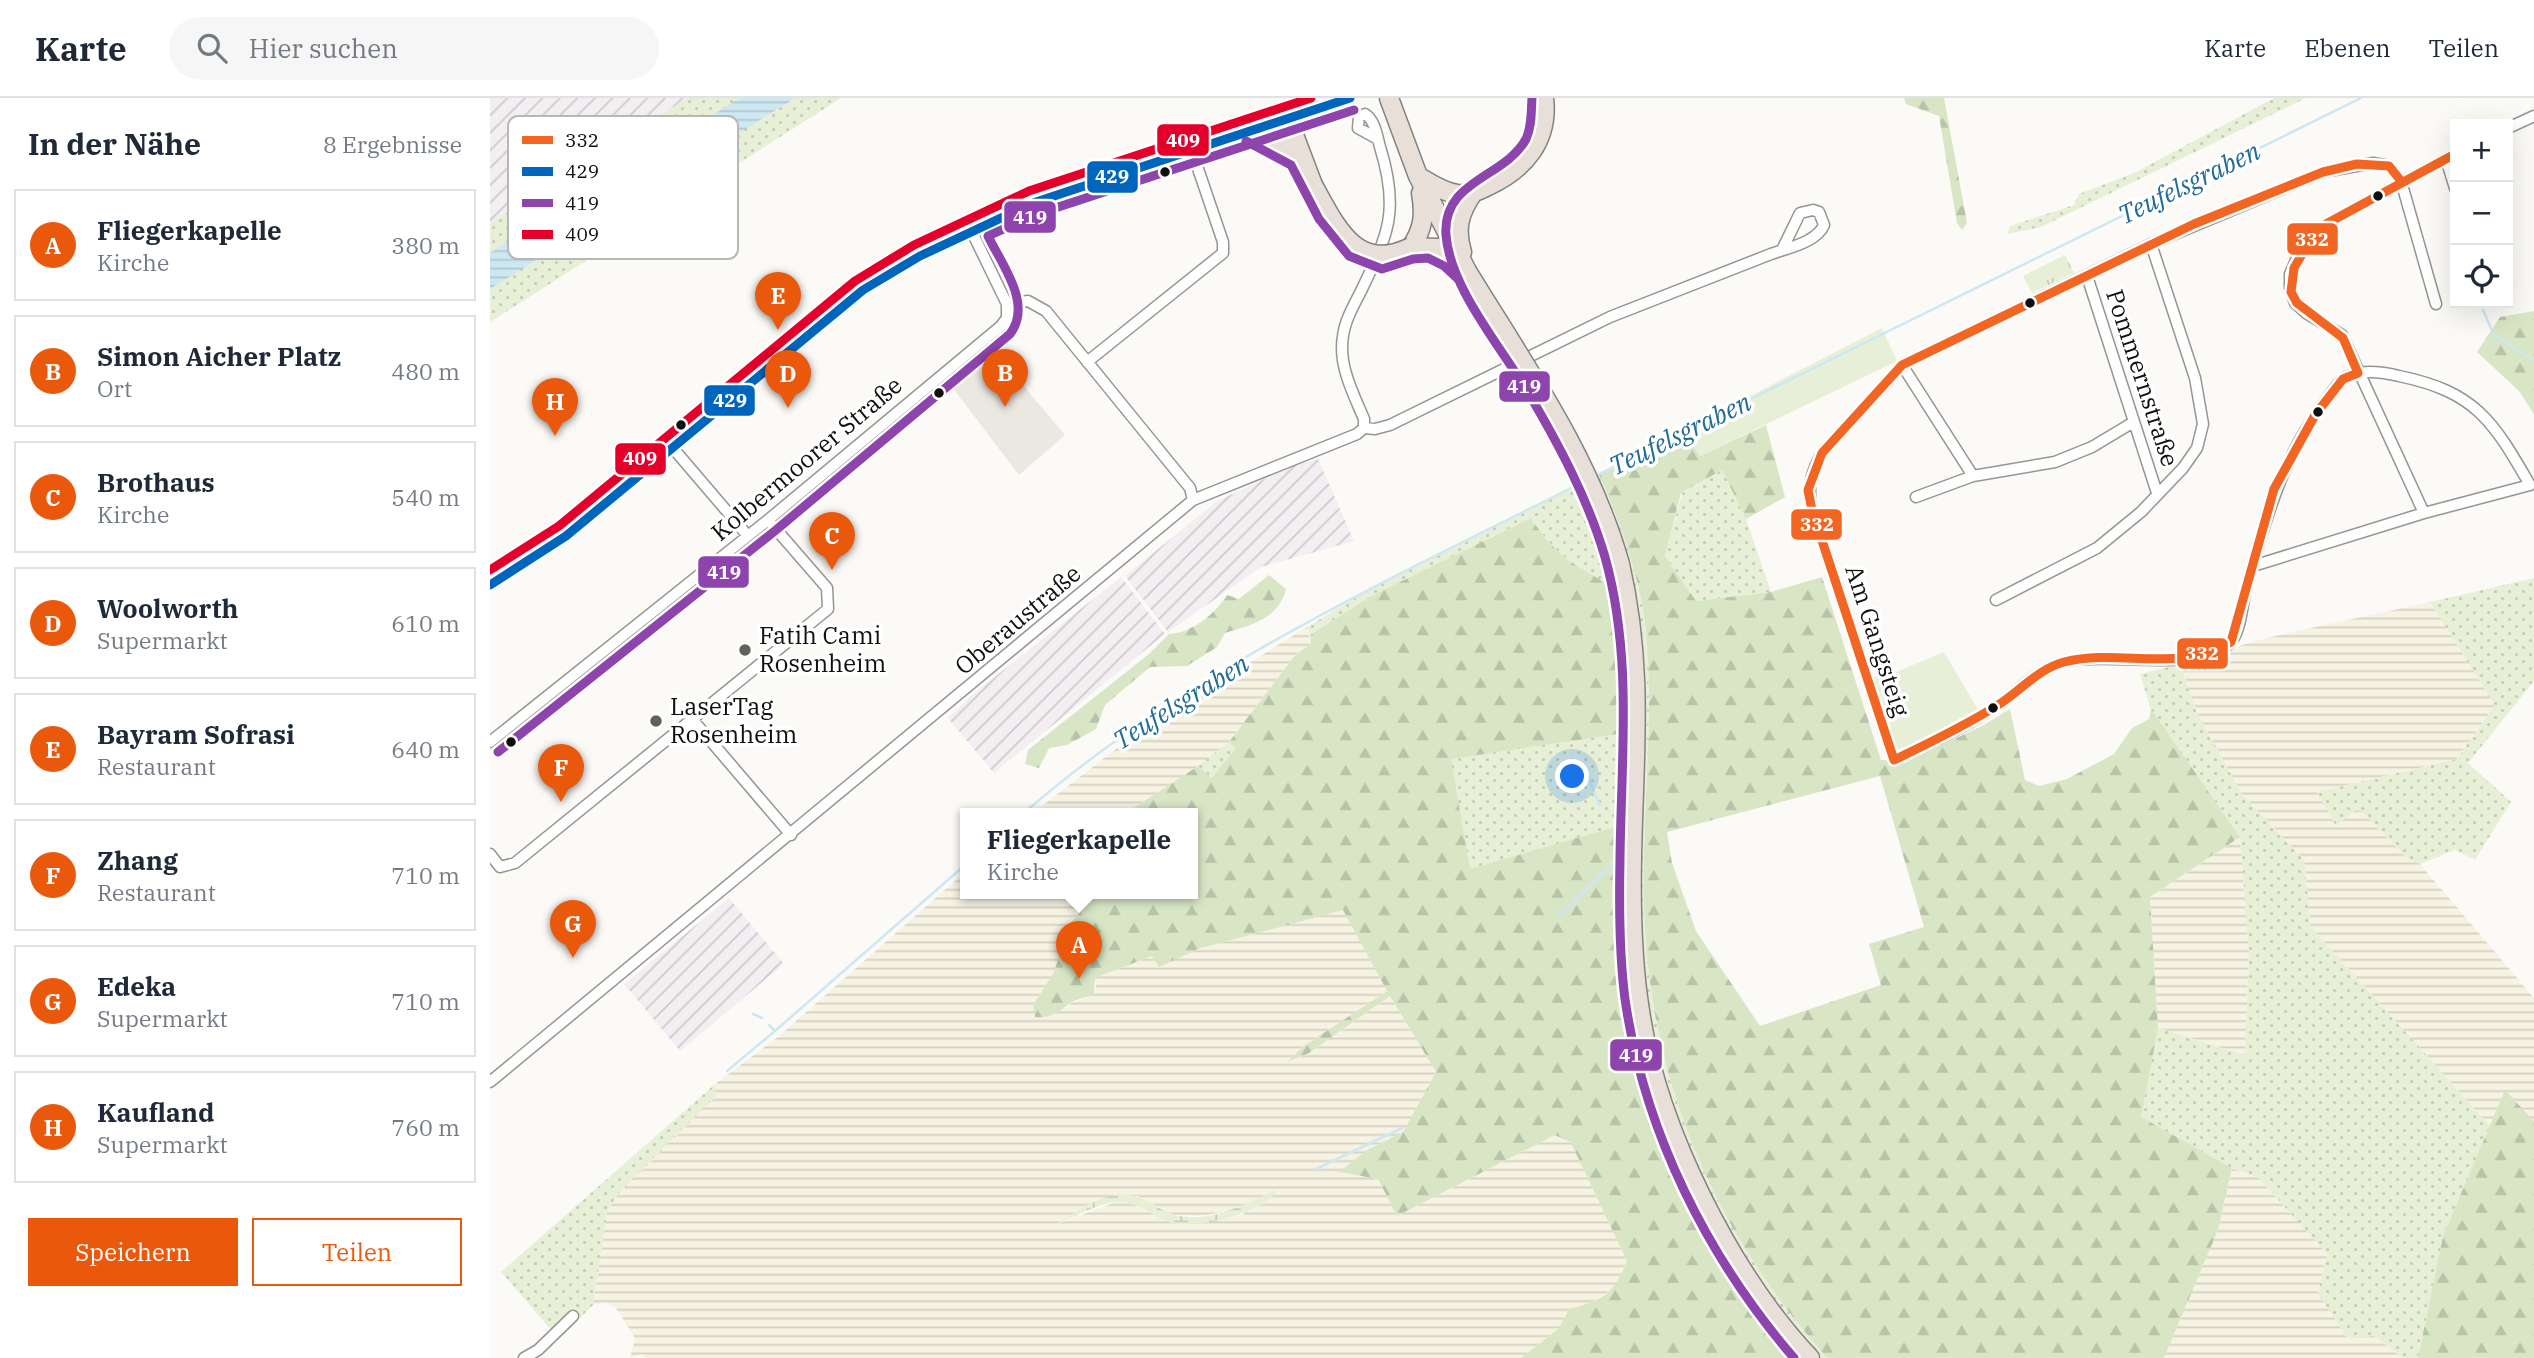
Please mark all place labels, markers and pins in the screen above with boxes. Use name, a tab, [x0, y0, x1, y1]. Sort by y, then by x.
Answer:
unlabelled marker	[1158, 165, 1172, 179]
unlabelled marker	[2371, 189, 2385, 203]
pin: E	[755, 272, 801, 330]
unlabelled marker	[2023, 296, 2037, 310]
pin: B	[982, 349, 1028, 407]
pin: D	[765, 350, 811, 408]
pin: H	[532, 378, 578, 436]
unlabelled marker	[932, 386, 946, 400]
unlabelled marker	[2311, 405, 2325, 419]
unlabelled marker	[674, 418, 688, 432]
pin: C	[809, 512, 855, 570]
place label: Fatih Cami Rosenheim	[759, 619, 887, 679]
marker: Fatih Cami Rosenheim	[737, 642, 753, 658]
place label: LaserTag Rosenheim	[670, 690, 798, 750]
unlabelled marker	[1986, 701, 2000, 715]
marker: LaserTag Rosenheim	[648, 713, 664, 729]
unlabelled marker	[504, 735, 518, 749]
pin: F	[538, 744, 584, 802]
pin: G	[550, 900, 596, 958]
pin: A	[1056, 921, 1102, 979]

